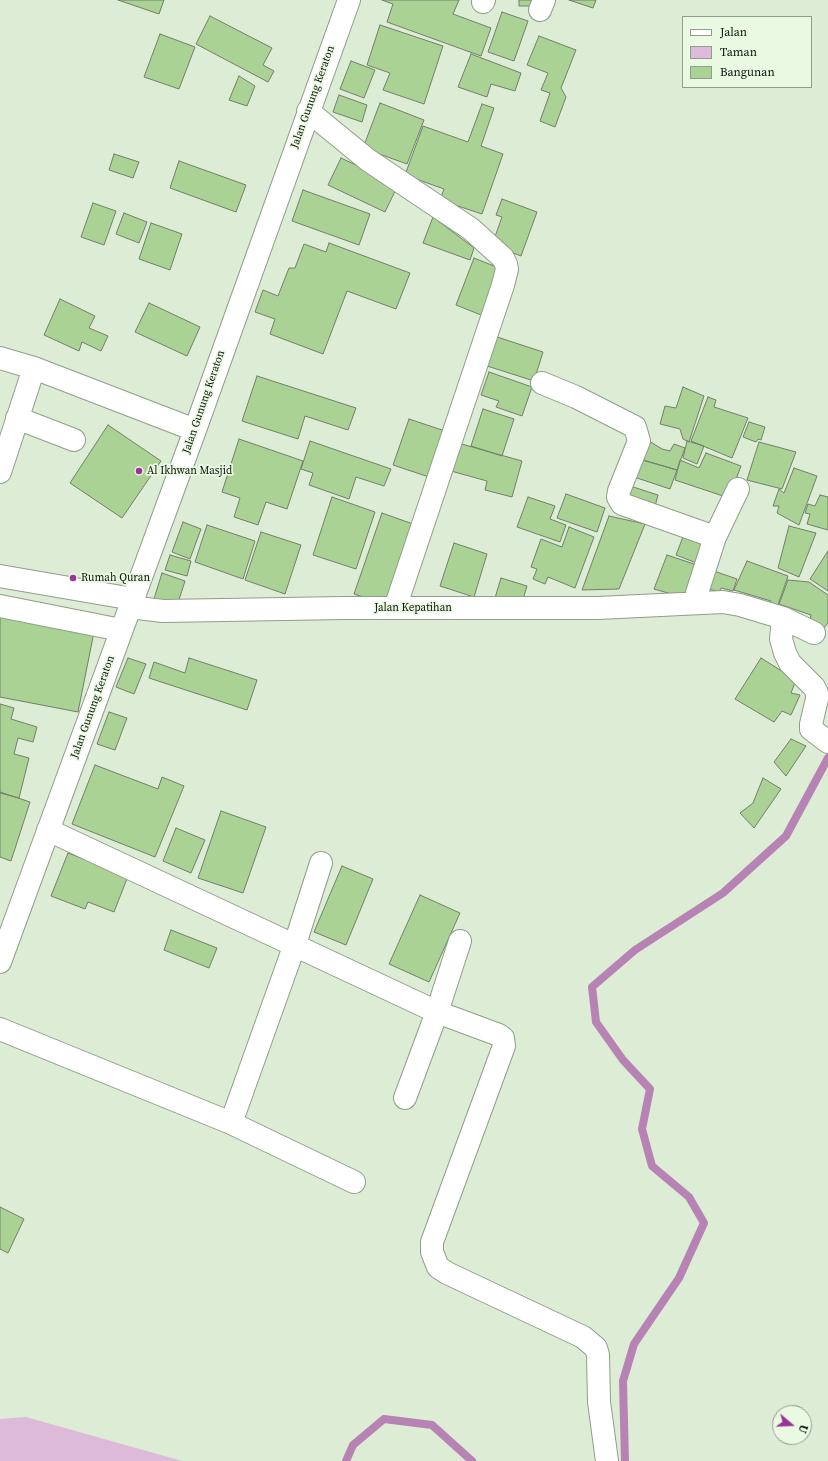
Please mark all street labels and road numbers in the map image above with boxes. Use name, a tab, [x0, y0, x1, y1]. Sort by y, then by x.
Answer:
street label: Jalan Gunung Keraton	[288, 44, 338, 150]
street label: Jalan Gunung Keraton	[180, 349, 228, 455]
street label: Jalan Kepatihan	[374, 601, 452, 615]
street label: Jalan Gunung Keraton	[68, 654, 118, 760]

